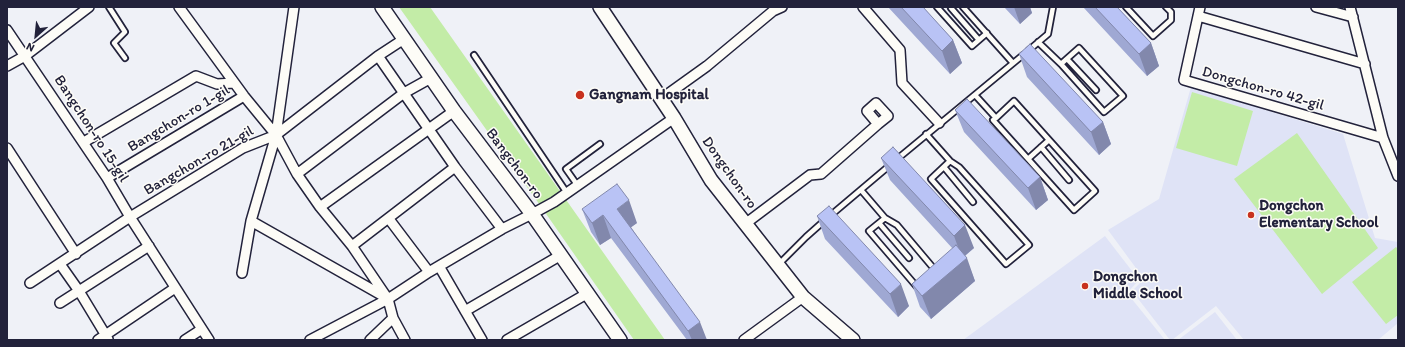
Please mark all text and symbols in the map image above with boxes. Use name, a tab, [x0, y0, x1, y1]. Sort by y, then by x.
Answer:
north arrow	[16, 16, 56, 56]
text: N	[24, 40, 37, 55]
street label: Dongchon-ro 42-gil	[1200, 63, 1326, 115]
street label: Bangchon-ro 15-gil	[50, 72, 132, 186]
street label: Bangchon-ro 1-gil	[125, 81, 233, 157]
place label: Gangnam Hospital	[589, 86, 709, 104]
marker: Gangnam Hospital	[574, 89, 586, 101]
street label: Bangchon-ro 21-gil	[141, 122, 257, 200]
street label: Bangchon-ro	[482, 125, 546, 203]
street label: Dongchon-ro	[698, 133, 760, 213]
place label: Dongchon Elementary School	[1259, 197, 1379, 232]
marker: Dongchon Elementary School	[1246, 210, 1256, 220]
place label: Dongchon Middle School	[1093, 268, 1182, 303]
marker: Dongchon Middle School	[1080, 281, 1090, 291]

